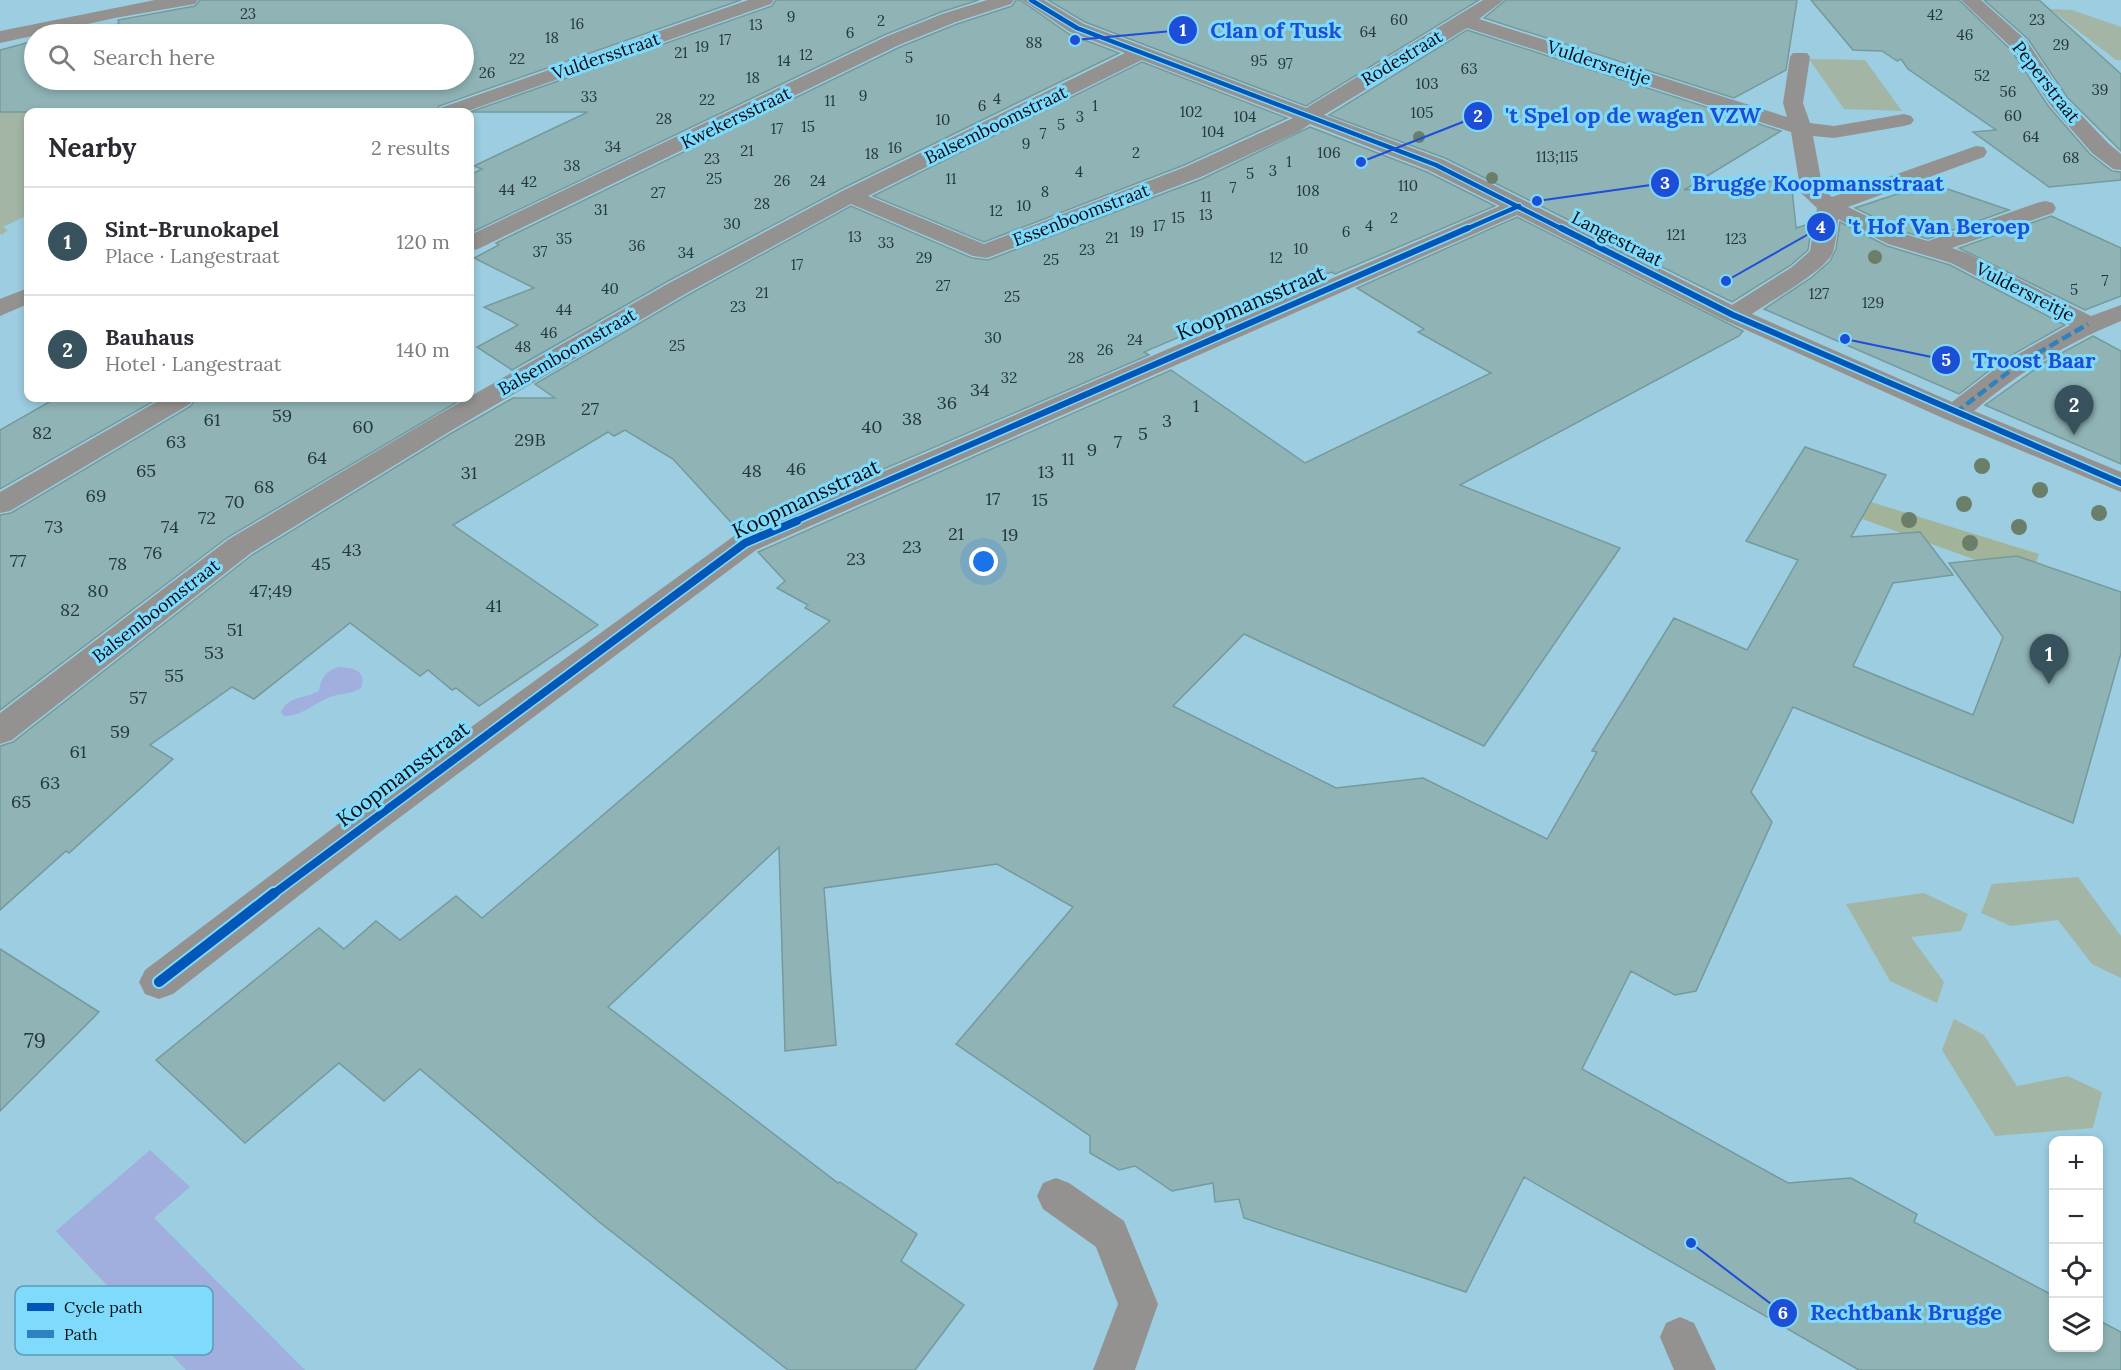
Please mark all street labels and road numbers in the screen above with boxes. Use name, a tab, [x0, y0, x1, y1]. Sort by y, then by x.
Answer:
street label: Rodestraat	[1357, 24, 1447, 91]
street label: Vuldersstraat	[548, 26, 663, 85]
street label: Vuldersreitje	[1543, 35, 1654, 90]
street label: Peperstraat	[2007, 36, 2085, 127]
street label: Balsemboomstraat	[921, 80, 1071, 169]
street label: Kwekersstraat	[677, 81, 794, 154]
street label: Essenboomstraat	[1009, 178, 1152, 251]
street label: Langestraat	[1568, 206, 1667, 271]
street label: Vuldersreitje	[1971, 256, 2079, 326]
street label: Koopmansstraat	[1172, 259, 1330, 346]
street label: Balsemboomstraat	[494, 303, 640, 400]
street label: Koopmansstraat	[728, 452, 885, 545]
street label: Balsemboomstraat	[87, 554, 224, 668]
street label: Koopmansstraat	[331, 714, 475, 832]

